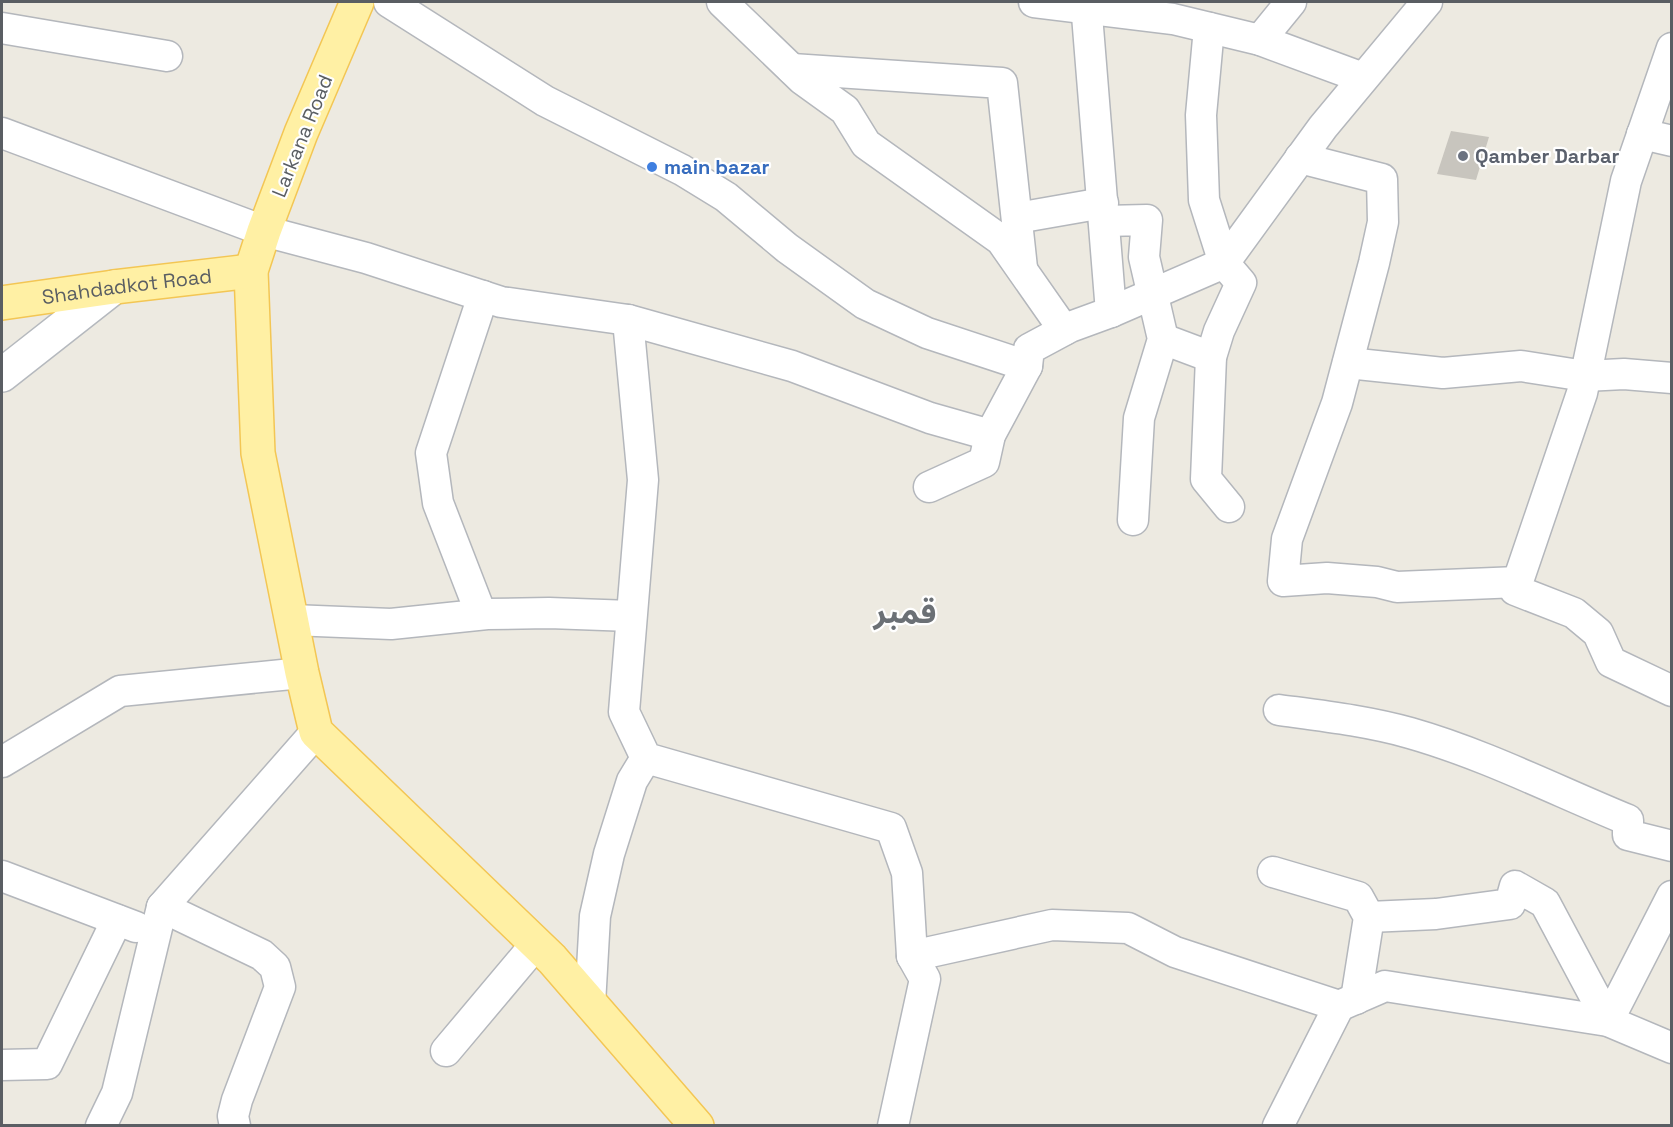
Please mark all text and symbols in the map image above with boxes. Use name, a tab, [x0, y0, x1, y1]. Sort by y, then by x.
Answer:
street label: Larkana Road	[266, 71, 338, 201]
place label: Qamber Darbar	[1475, 143, 1620, 169]
marker: Qamber Darbar	[1456, 149, 1470, 163]
place label: main bazar	[664, 154, 770, 180]
marker: main bazar	[645, 160, 659, 174]
street label: Shahdadkot Road	[40, 263, 213, 310]
district label: قمبر	[872, 592, 936, 632]

